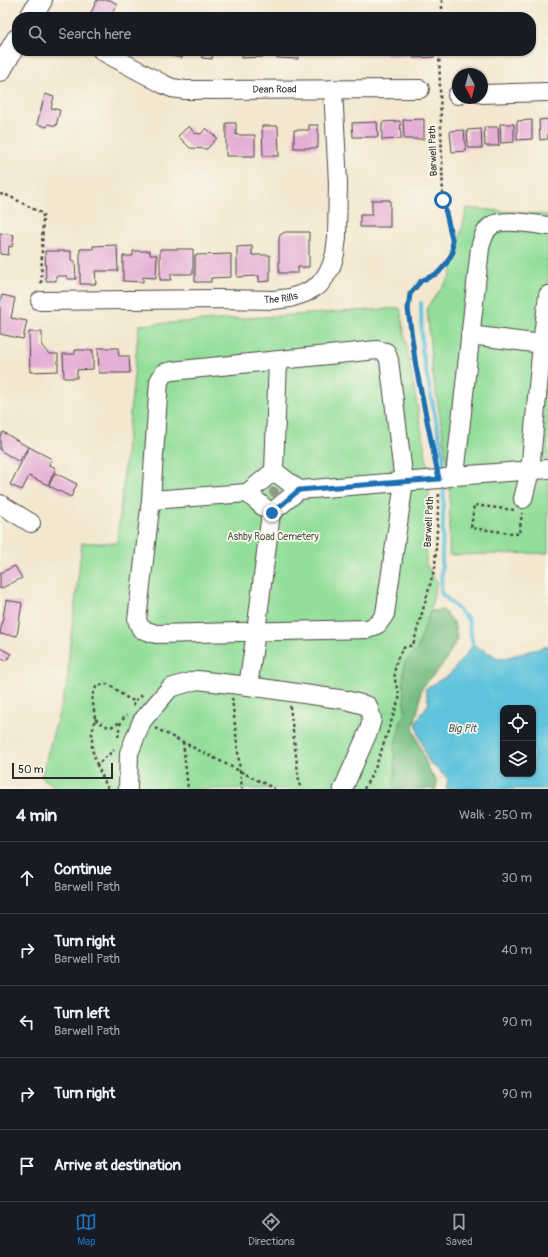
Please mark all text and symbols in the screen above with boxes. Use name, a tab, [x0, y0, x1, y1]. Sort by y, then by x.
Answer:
search box	[12, 12, 536, 56]
icon: search	[26, 23, 48, 45]
text: Search here	[58, 25, 131, 44]
north arrow	[452, 68, 488, 104]
street label: Dean Road	[253, 84, 297, 96]
street label: Barwell Path	[426, 125, 440, 177]
route start	[434, 191, 452, 209]
street label: The Rills	[264, 290, 300, 306]
street label: Barwell Path	[422, 496, 436, 548]
route end	[263, 504, 281, 522]
park label: Ashby Road Cemetery	[227, 531, 319, 543]
map controls	[500, 705, 536, 777]
button: locate	[500, 705, 536, 741]
water label: Big Pit	[448, 722, 478, 735]
button: layers	[500, 741, 536, 777]
scale bar	[12, 761, 113, 780]
text: 50 m	[18, 763, 44, 776]
text: 4 min	[16, 805, 57, 826]
text: Walk · 250 m	[459, 807, 532, 823]
text: Continue	[54, 860, 112, 879]
icon: ahead	[16, 867, 38, 889]
text: 30 m	[502, 870, 532, 886]
text: Barwell Path	[54, 879, 120, 895]
text: Turn right	[54, 932, 115, 951]
icon: right	[16, 939, 38, 961]
text: 40 m	[501, 942, 532, 958]
text: Barwell Path	[54, 951, 120, 967]
text: Turn left	[54, 1004, 110, 1023]
icon: left	[16, 1011, 38, 1033]
text: 90 m	[502, 1014, 532, 1030]
text: Barwell Path	[54, 1023, 120, 1039]
icon: right	[16, 1083, 38, 1105]
text: Turn right	[54, 1084, 115, 1103]
text: 90 m	[502, 1086, 532, 1102]
icon: arrive	[16, 1155, 38, 1177]
text: Arrive at destination	[54, 1156, 181, 1175]
tab: Map	[75, 1211, 97, 1248]
tab: Directions	[248, 1211, 295, 1248]
tab: Saved	[445, 1211, 473, 1248]

